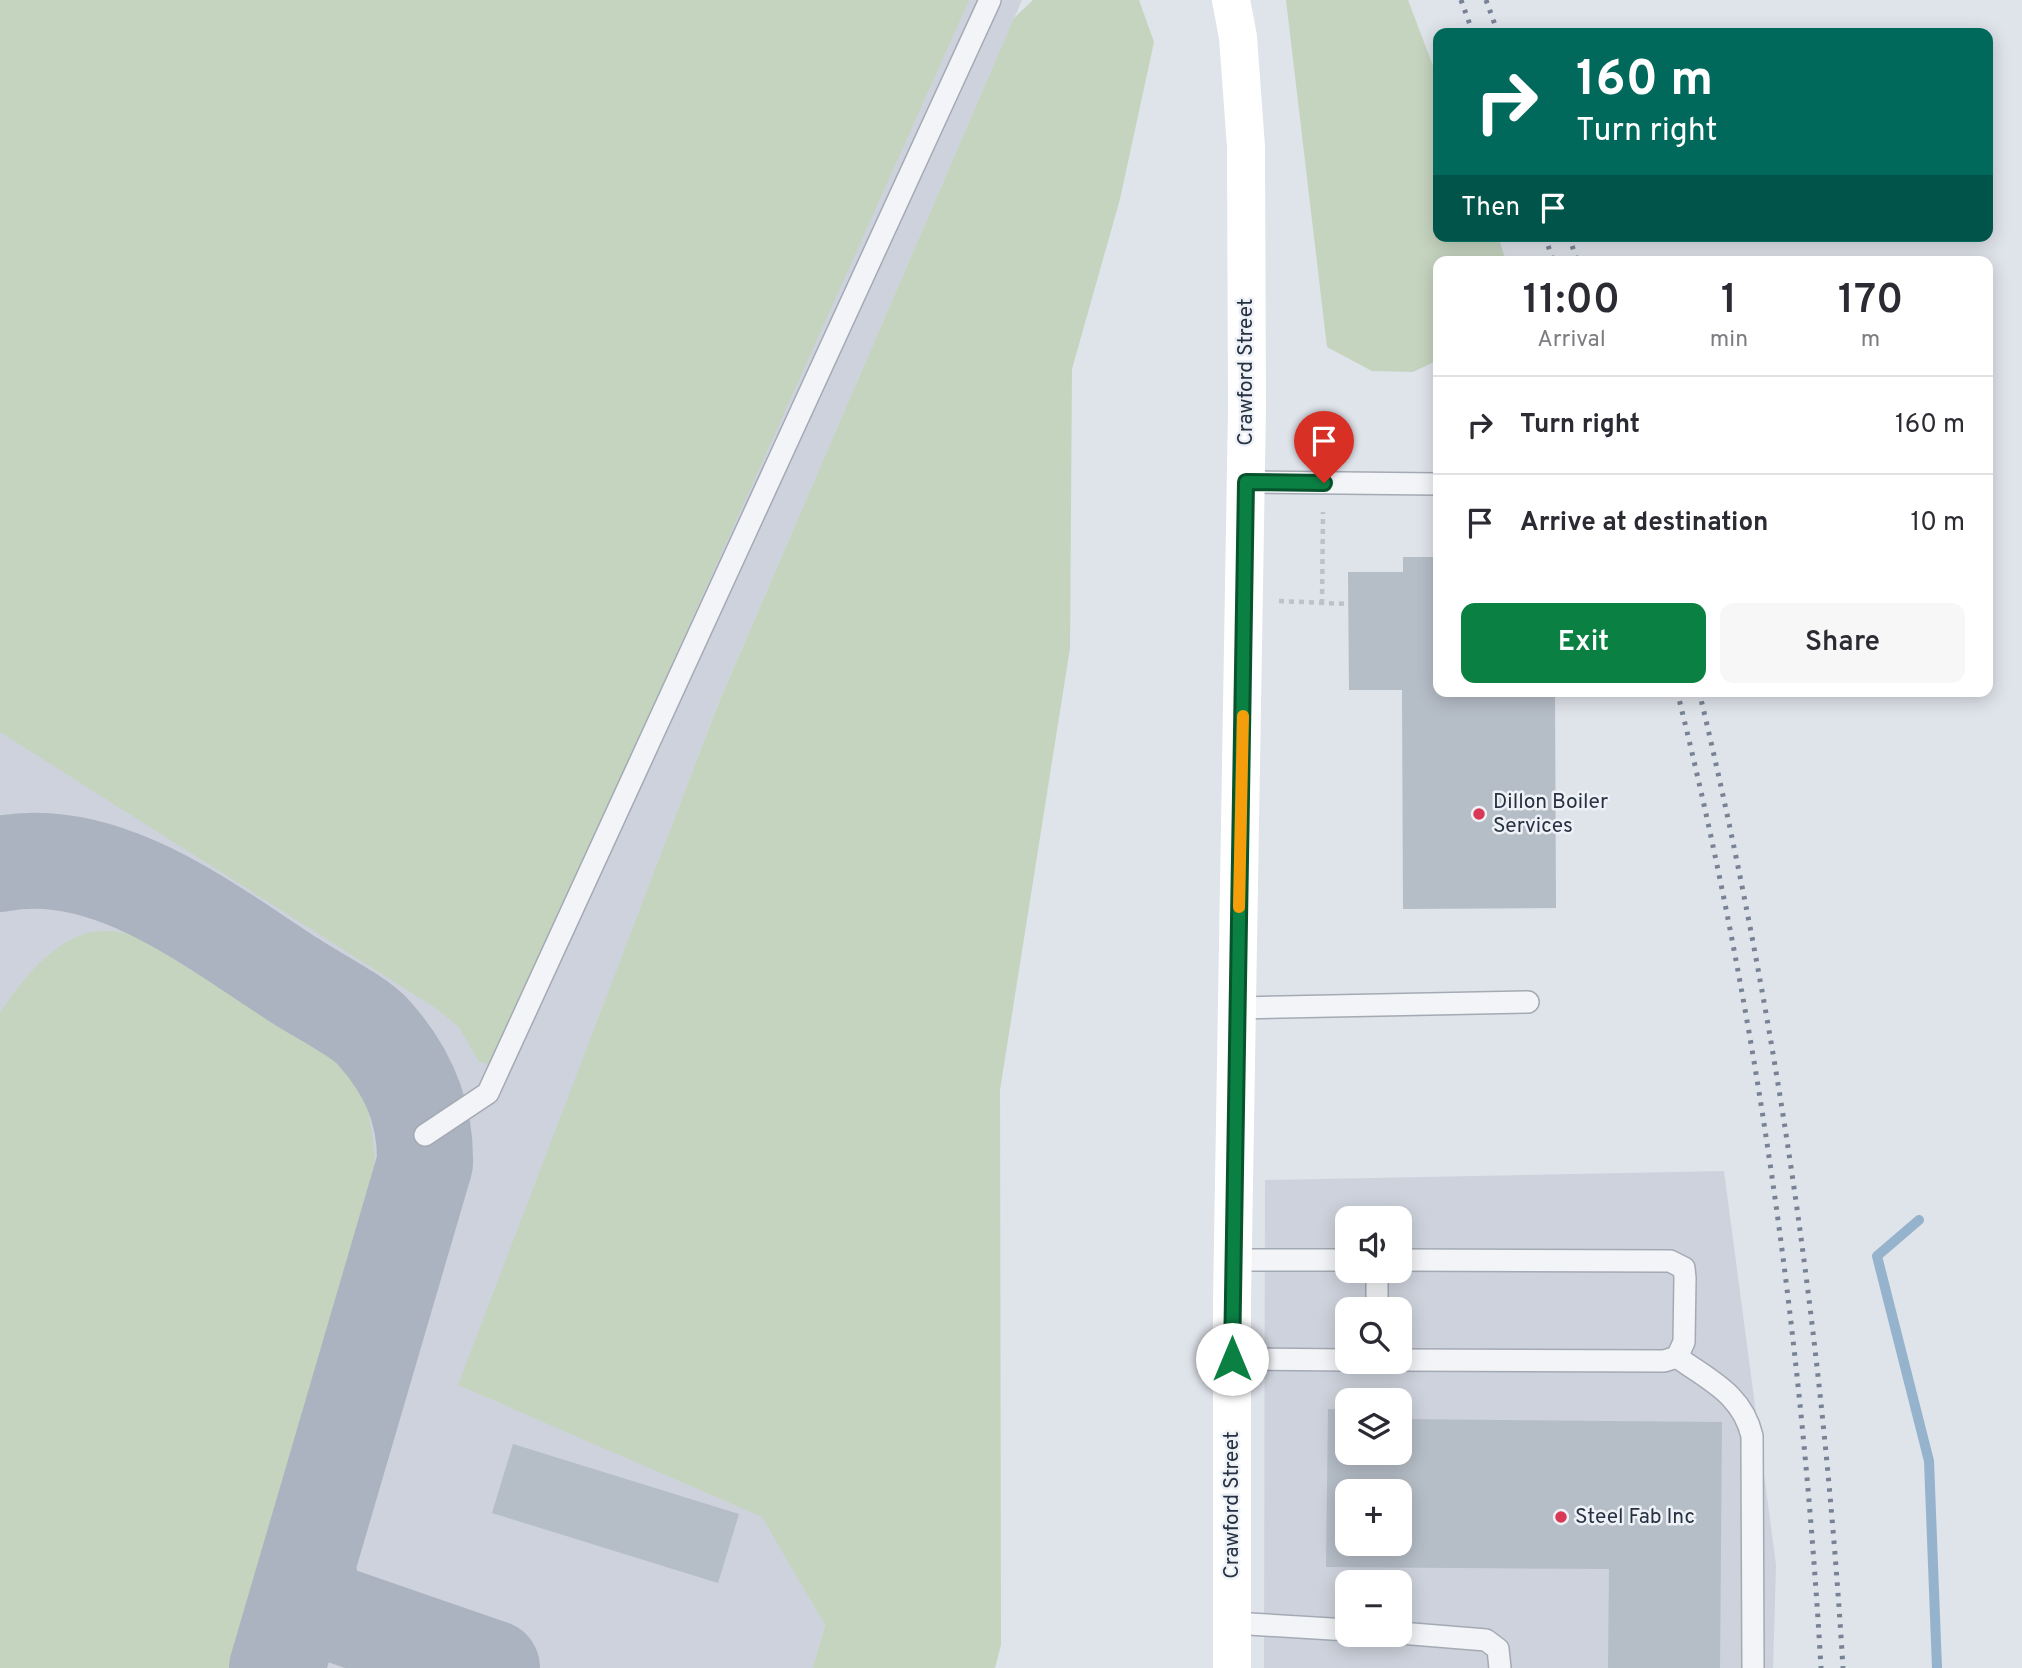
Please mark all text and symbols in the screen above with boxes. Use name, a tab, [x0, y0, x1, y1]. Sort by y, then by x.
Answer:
text: 160 m	[1576, 51, 1713, 113]
icon: right	[1461, 56, 1552, 147]
text: Turn right	[1576, 112, 1718, 152]
icon: arrive	[1534, 189, 1572, 227]
text: Then	[1461, 192, 1520, 225]
text: 11:00	[1523, 275, 1620, 328]
text: 1	[1721, 275, 1737, 328]
text: 170	[1838, 275, 1903, 328]
street label: Crawford Street	[1233, 298, 1260, 446]
text: Arrival	[1537, 326, 1606, 355]
text: min	[1710, 326, 1748, 355]
text: m	[1861, 326, 1880, 355]
icon: right	[1461, 406, 1499, 444]
text: Turn right	[1520, 409, 1640, 442]
text: 160 m	[1895, 409, 1965, 442]
pin	[1294, 411, 1354, 483]
icon: arrive	[1305, 422, 1343, 460]
icon: arrive	[1461, 504, 1499, 542]
text: Arrive at destination	[1520, 507, 1768, 540]
text: 10 m	[1910, 507, 1965, 540]
button: Exit	[1461, 603, 1706, 683]
button: Share	[1720, 603, 1965, 683]
place label: Dillon Boiler Services	[1493, 789, 1608, 840]
marker: Dillon Boiler Services	[1471, 806, 1487, 822]
map controls	[1335, 1206, 1412, 1647]
button: sound	[1335, 1206, 1412, 1283]
button: search	[1335, 1297, 1412, 1374]
position arrow	[1195, 1322, 1269, 1396]
button: layers	[1335, 1388, 1412, 1465]
street label: Crawford Street	[1219, 1431, 1246, 1579]
button: +	[1335, 1479, 1412, 1556]
place label: Steel Fab Inc	[1575, 1504, 1695, 1531]
marker: Steel Fab Inc	[1553, 1509, 1569, 1525]
button: −	[1335, 1570, 1412, 1647]

